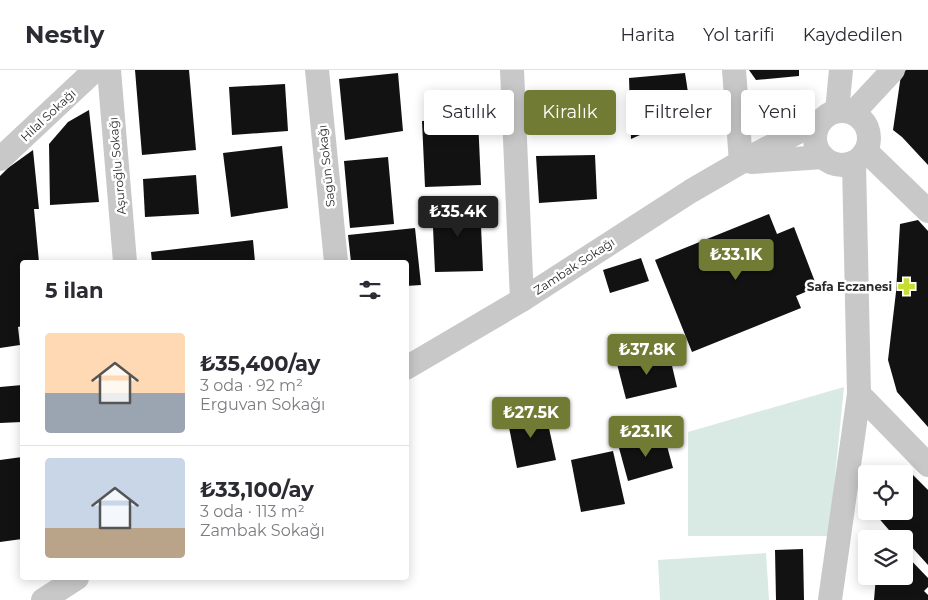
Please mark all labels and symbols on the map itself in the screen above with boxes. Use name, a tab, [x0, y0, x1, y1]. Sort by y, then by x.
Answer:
street label: Hilal Sokağı	[17, 86, 79, 144]
street label: Aşuroğlu Sokağı	[105, 117, 129, 215]
street label: Sagün Sokağı	[314, 124, 338, 208]
pin: ₺35.4K	[417, 196, 499, 238]
street label: Zambak Sokağı	[531, 234, 617, 298]
pin: ₺33.1K	[695, 238, 777, 281]
pharmacy icon: Safa Eczanesi	[896, 276, 916, 296]
place label: Safa Eczanesi	[807, 279, 892, 294]
pin: ₺37.8K	[606, 334, 688, 376]
pin: ₺27.5K	[490, 396, 572, 439]
pin: ₺23.1K	[605, 416, 687, 458]

